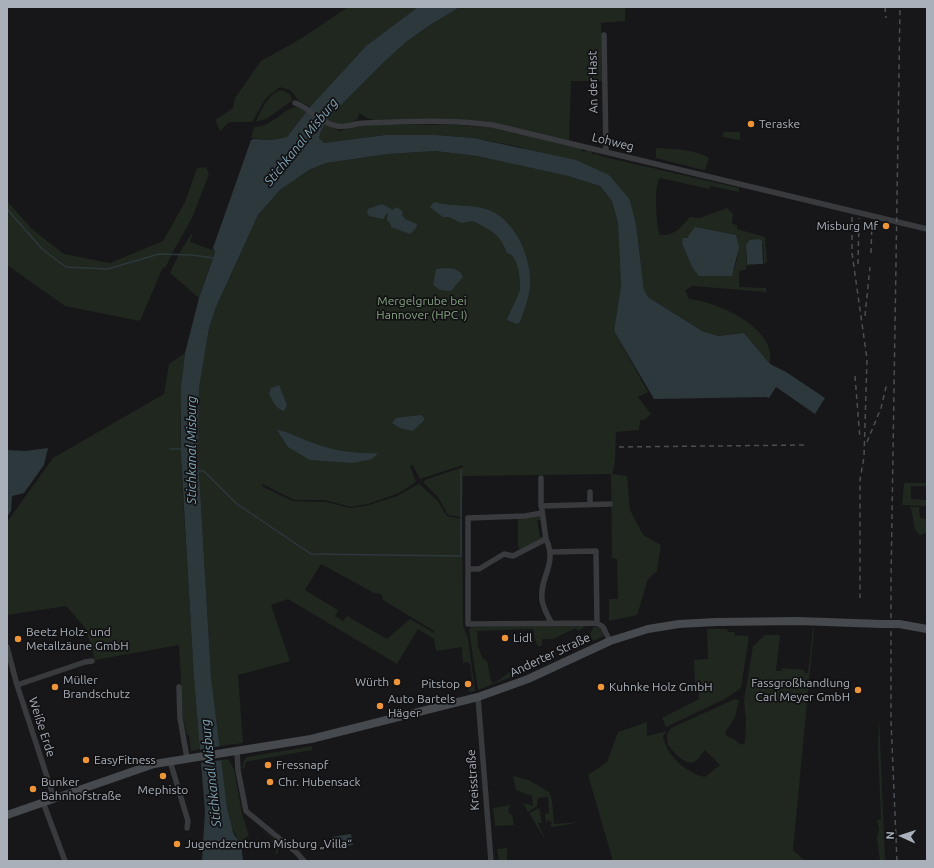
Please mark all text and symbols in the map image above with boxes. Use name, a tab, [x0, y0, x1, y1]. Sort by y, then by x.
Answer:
street label: An der Hast	[585, 50, 601, 114]
water label: Stichkanal Misburg	[261, 95, 341, 189]
place label: Teraske	[759, 117, 800, 131]
marker: Teraske	[746, 119, 756, 129]
street label: Lohweg	[590, 130, 636, 154]
place label: Misburg Mf	[816, 219, 878, 233]
marker: Misburg Mf	[881, 221, 891, 231]
park label: Mergelgrube bei Hannover (HPC I)	[376, 294, 468, 322]
water label: Stichkanal Misburg	[184, 396, 200, 504]
place label: Beetz Holz- und Metallzäune GmbH	[26, 625, 129, 653]
street label: Anderter Straße	[508, 630, 592, 680]
place label: Lidl	[513, 631, 532, 645]
marker: Lidl	[500, 633, 510, 643]
marker: Beetz Holz- und Metallzäune GmbH	[13, 634, 23, 644]
place label: Müller Brandschutz	[63, 673, 130, 701]
place label: Würth	[355, 675, 389, 689]
place label: Fassgroßhandlung Carl Meyer GmbH	[751, 676, 850, 704]
marker: Würth	[392, 677, 402, 687]
place label: Pitstop	[421, 677, 460, 691]
marker: Pitstop	[463, 679, 473, 689]
place label: Kuhnke Holz GmbH	[609, 680, 713, 694]
marker: Müller Brandschutz	[50, 682, 60, 692]
marker: Kuhnke Holz GmbH	[596, 682, 606, 692]
marker: Fassgroßhandlung Carl Meyer GmbH	[853, 685, 863, 695]
place label: Auto Bartels Häger	[388, 692, 455, 720]
street label: Weiße Erde	[26, 695, 58, 759]
marker: Auto Bartels Häger	[375, 701, 385, 711]
water label: Stichkanal Misburg	[198, 718, 224, 828]
street label: Kreisstraße	[464, 749, 482, 811]
place label: EasyFitness	[94, 753, 156, 767]
marker: EasyFitness	[81, 755, 91, 765]
place label: Fressnapf	[276, 758, 328, 772]
marker: Fressnapf	[263, 760, 273, 770]
marker: Mephisto	[158, 771, 168, 781]
place label: Bunker Bahnhofstraße	[41, 775, 121, 803]
place label: Chr. Hubensack	[278, 775, 361, 789]
marker: Chr. Hubensack	[265, 777, 275, 787]
place label: Mephisto	[138, 783, 188, 797]
marker: Bunker Bahnhofstraße	[28, 784, 38, 794]
north arrow	[882, 816, 922, 856]
text: N	[884, 831, 896, 840]
place label: Jugendzentrum Misburg „Villa“	[185, 837, 352, 851]
marker: Jugendzentrum Misburg „Villa“	[172, 839, 182, 849]

